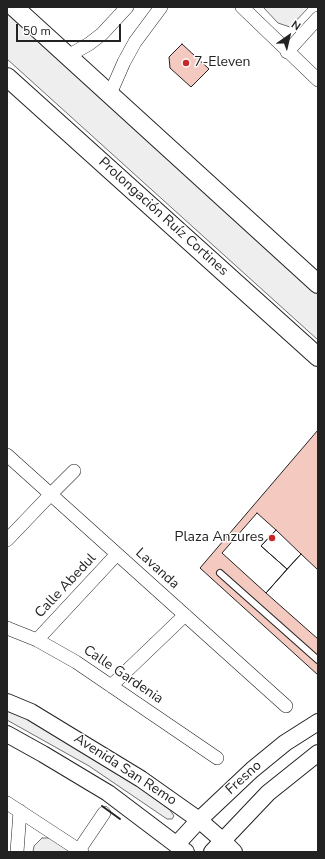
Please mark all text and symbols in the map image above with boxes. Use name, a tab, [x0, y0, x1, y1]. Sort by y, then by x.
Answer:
scale bar	[18, 16, 123, 42]
north arrow	[269, 16, 309, 56]
text: N	[288, 17, 304, 34]
text: 50 m	[23, 23, 51, 39]
place label: 7-Eleven	[194, 55, 250, 71]
marker: 7-Eleven	[181, 58, 191, 68]
street label: Prolongación Ruíz Cortines	[95, 154, 231, 280]
place label: Plaza Anzures	[175, 530, 264, 546]
marker: Plaza Anzures	[267, 533, 277, 543]
street label: Lavanda	[132, 545, 182, 593]
street label: Calle Abedul	[32, 550, 100, 622]
street label: Calle Gardenia	[80, 642, 166, 708]
street label: Avenida San Remo	[71, 731, 179, 809]
street label: Fresno	[223, 758, 265, 798]

